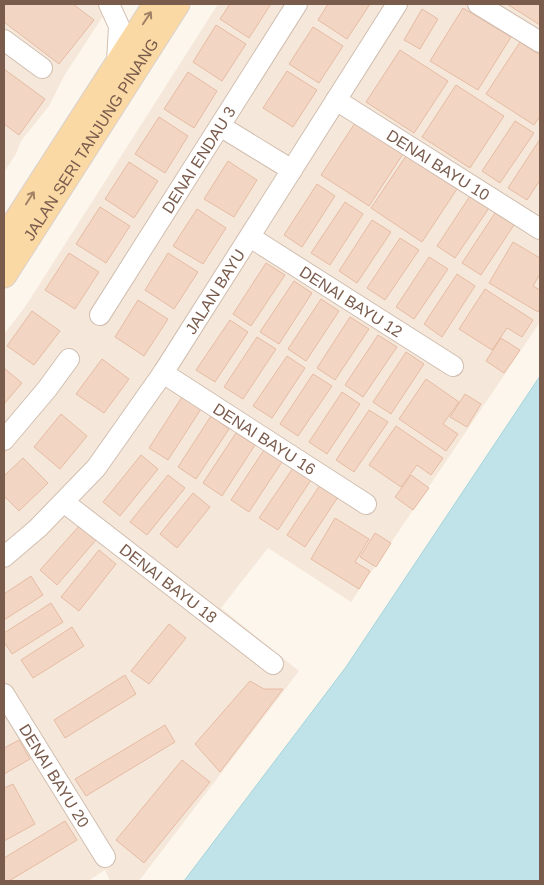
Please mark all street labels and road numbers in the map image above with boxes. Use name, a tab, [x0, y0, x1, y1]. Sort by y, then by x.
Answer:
street label: JALAN SERI TANJUNG PINANG	[20, 36, 162, 244]
street label: DENAI ENDAU 3	[159, 103, 239, 216]
street label: DENAI BAYU 10	[384, 126, 493, 204]
street label: JALAN BAYU	[182, 246, 248, 337]
street label: DENAI BAYU 12	[297, 263, 405, 341]
street label: DENAI BAYU 16	[210, 400, 319, 478]
street label: DENAI BAYU 18	[116, 541, 220, 626]
street label: DENAI BAYU 20	[16, 721, 92, 831]

